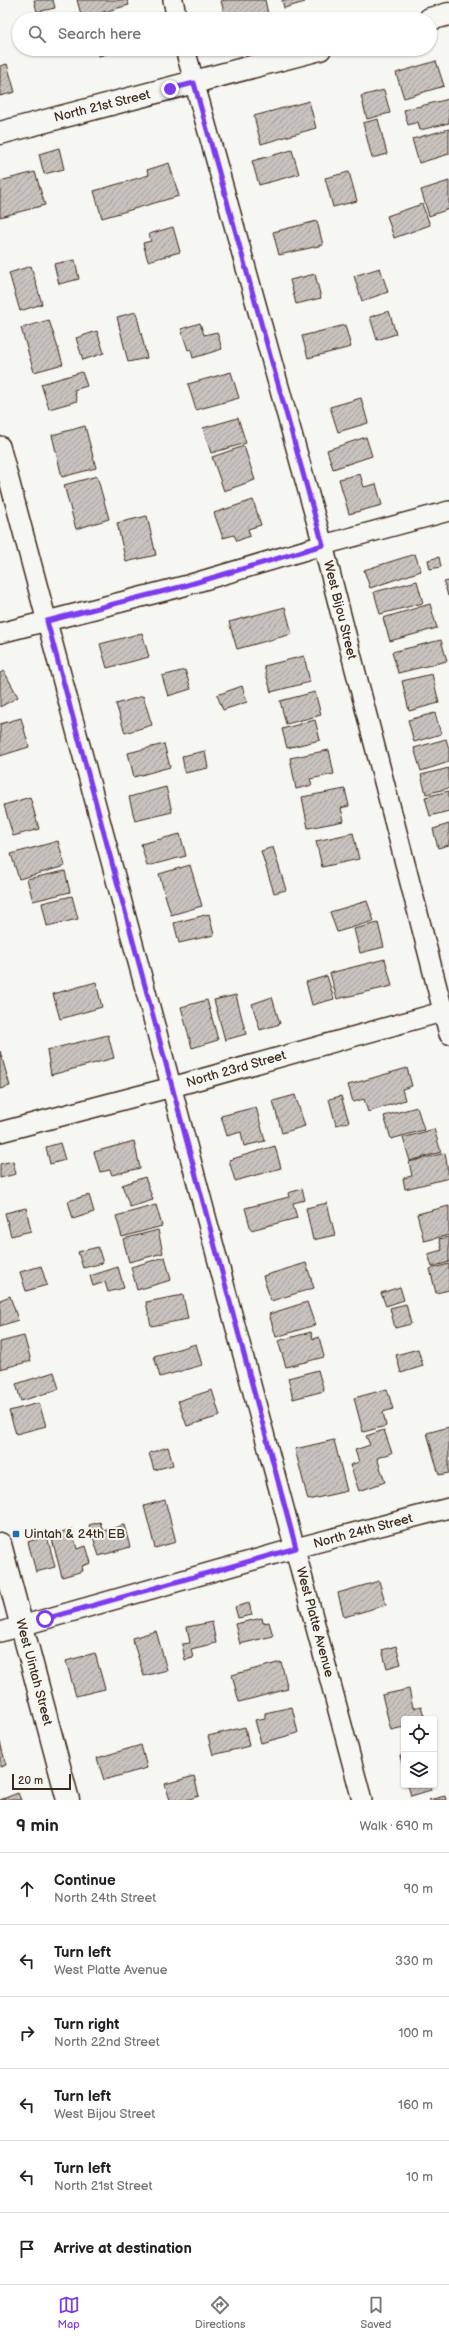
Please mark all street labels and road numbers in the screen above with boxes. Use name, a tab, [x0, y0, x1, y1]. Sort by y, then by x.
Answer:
street label: North 21st Street	[52, 86, 152, 126]
street label: West Bijou Street	[320, 559, 360, 661]
street label: North 23rd Street	[184, 1047, 288, 1091]
street label: North 24th Street	[312, 1510, 414, 1552]
street label: West Platte Avenue	[293, 1565, 337, 1679]
street label: West Uintah Street	[12, 1617, 56, 1727]

